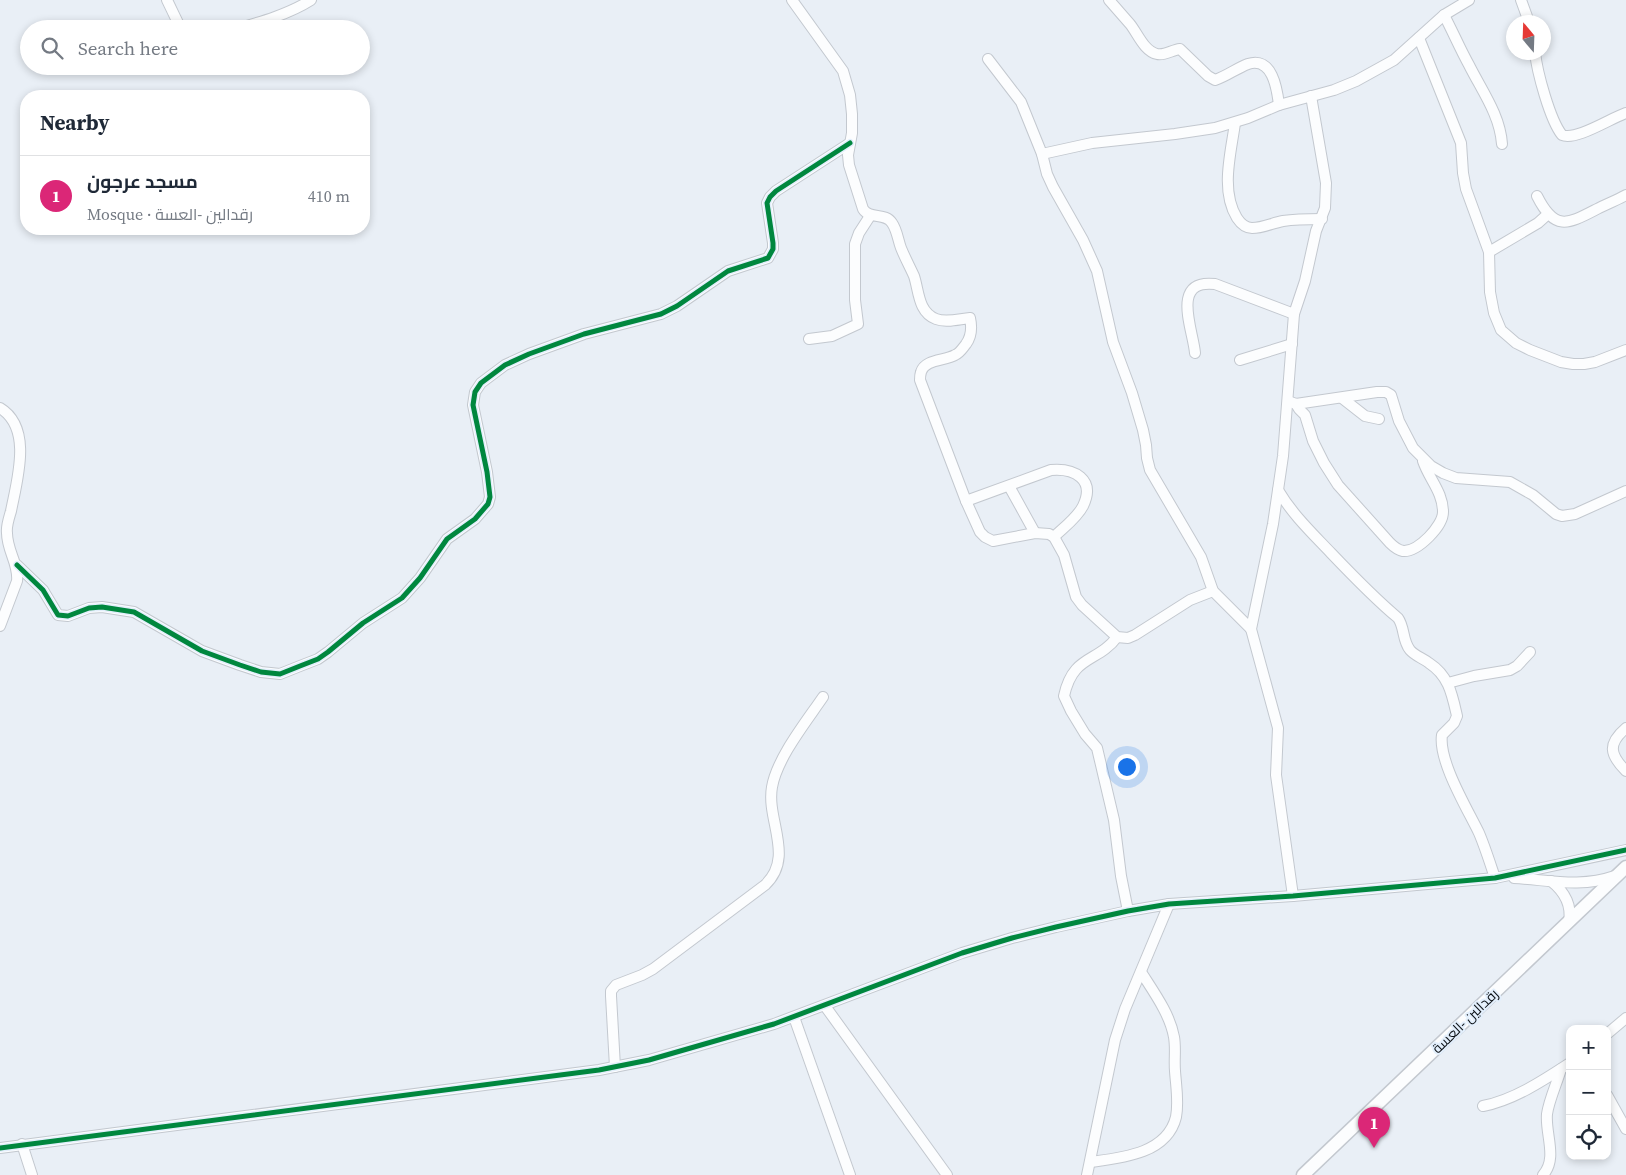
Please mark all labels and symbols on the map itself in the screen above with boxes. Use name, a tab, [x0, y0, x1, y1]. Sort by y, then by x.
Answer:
north arrow	[1506, 15, 1551, 60]
your location	[1114, 754, 1140, 780]
street label: رقدالين -العسة	[1427, 984, 1503, 1058]
pin: 1	[1358, 1107, 1390, 1148]

